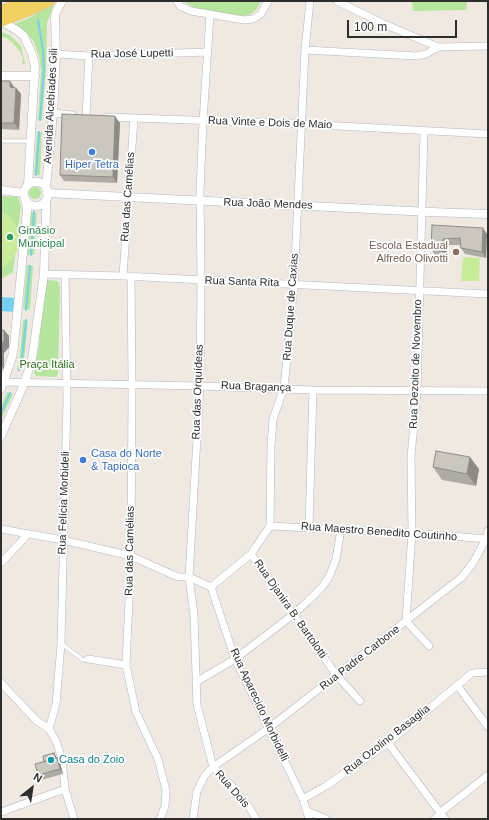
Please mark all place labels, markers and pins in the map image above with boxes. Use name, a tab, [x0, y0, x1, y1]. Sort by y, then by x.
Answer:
marker: Hiper Tetra	[87, 147, 97, 157]
place label: Hiper Tetra	[65, 158, 119, 172]
place label: Ginásio Municipal	[18, 224, 64, 250]
marker: Ginásio Municipal	[5, 232, 15, 242]
place label: Escola Estadual Alfredo Olivotti	[369, 239, 448, 265]
marker: Escola Estadual Alfredo Olivotti	[451, 247, 461, 257]
place label: Casa do Norte & Tapioca	[91, 447, 162, 473]
marker: Casa do Norte & Tapioca	[78, 455, 88, 465]
place label: Casa do Zoio	[59, 753, 124, 767]
marker: Casa do Zoio	[46, 755, 56, 765]

